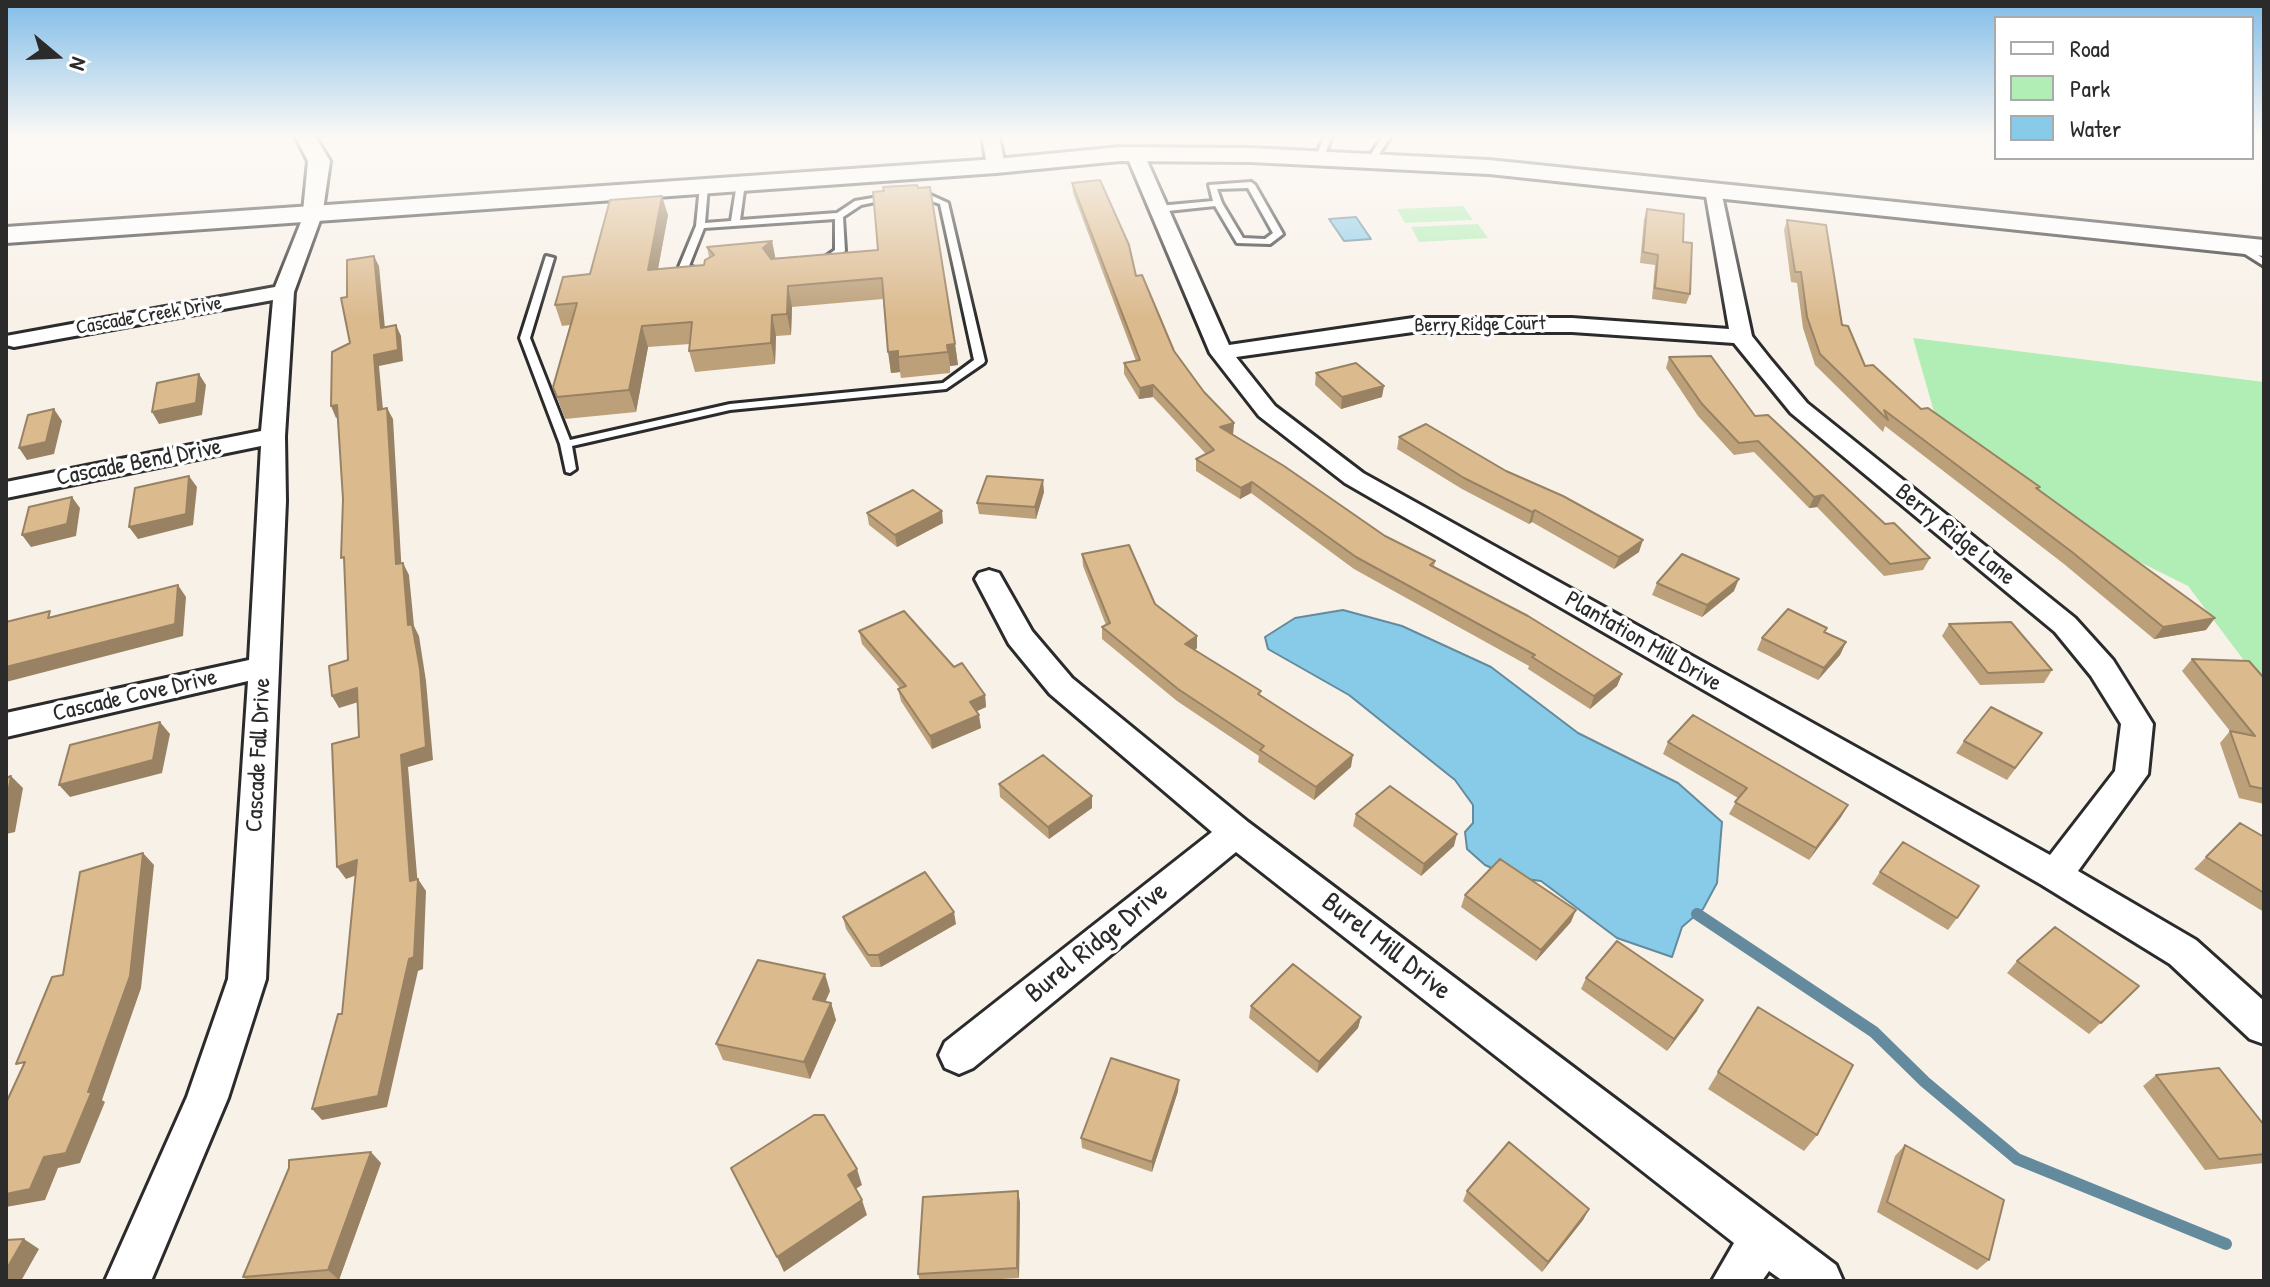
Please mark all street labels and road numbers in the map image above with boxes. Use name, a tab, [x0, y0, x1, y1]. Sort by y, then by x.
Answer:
street label: Cascade Creek Drive	[74, 291, 224, 341]
street label: Berry Ridge Court	[1414, 312, 1546, 338]
street label: Cascade Bend Drive	[54, 433, 224, 493]
street label: Berry Ridge Lane	[1889, 478, 2021, 592]
street label: Plantation Mill Drive	[1559, 585, 1727, 699]
street label: Cascade Cove Drive	[50, 663, 220, 729]
street label: Cascade Fall Drive	[241, 677, 277, 833]
street label: Burel Ridge Drive	[1019, 875, 1175, 1011]
street label: Burel Mill Drive	[1314, 886, 1458, 1008]

